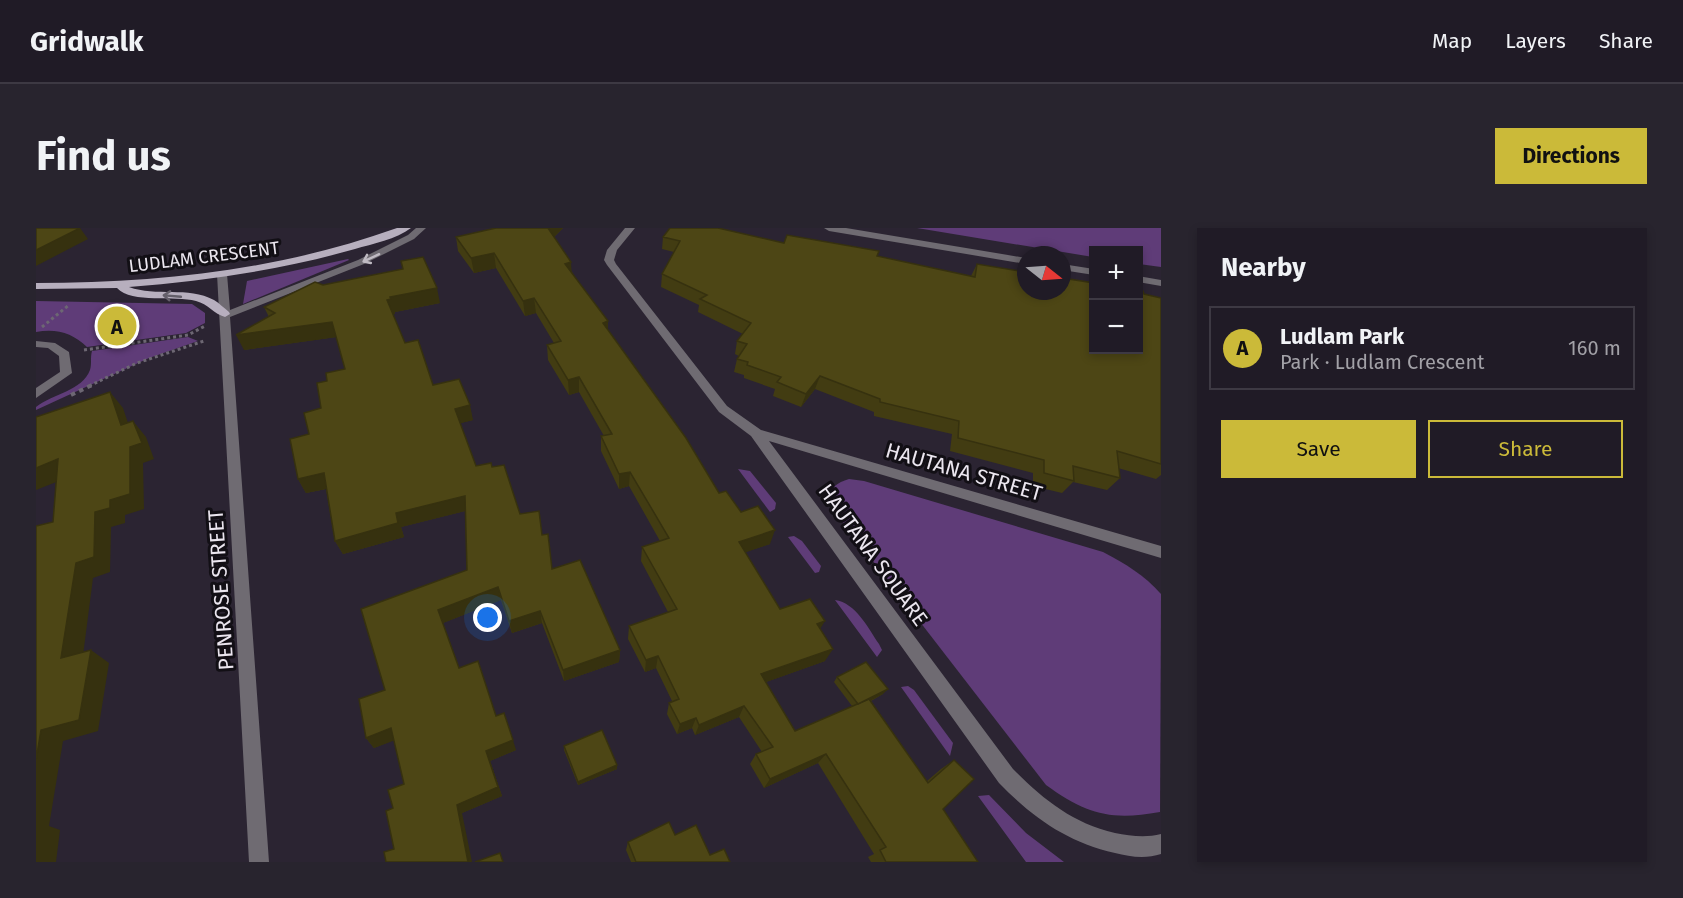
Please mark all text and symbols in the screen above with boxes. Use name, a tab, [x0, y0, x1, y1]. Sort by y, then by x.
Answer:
text: Gridwalk	[30, 25, 143, 58]
text: Map	[1432, 28, 1472, 54]
text: Layers	[1505, 28, 1566, 54]
text: Share	[1599, 28, 1653, 54]
button: Directions	[1495, 128, 1647, 184]
text: Find us	[36, 131, 171, 181]
street label: LUDLAM CRESCENT	[127, 237, 281, 277]
north arrow	[1017, 246, 1071, 300]
map controls	[1089, 246, 1143, 354]
button: +	[1089, 246, 1143, 300]
text: Nearby	[1221, 252, 1306, 283]
one-way arrow	[362, 253, 381, 264]
one-way arrow	[162, 290, 182, 301]
button: −	[1089, 300, 1143, 354]
pin: A	[98, 304, 136, 348]
text: Ludlam Park	[1280, 323, 1404, 350]
text: A	[1237, 336, 1248, 360]
text: 160 m	[1568, 336, 1621, 360]
text: Park · Ludlam Crescent	[1280, 350, 1484, 374]
button: Save	[1221, 420, 1416, 478]
button: Share	[1428, 420, 1623, 478]
street label: HAUTANA STREET	[883, 437, 1045, 507]
street label: HAUTANA SQUARE	[813, 479, 933, 631]
street label: PENROSE STREET	[202, 509, 240, 671]
your location	[473, 603, 502, 632]

